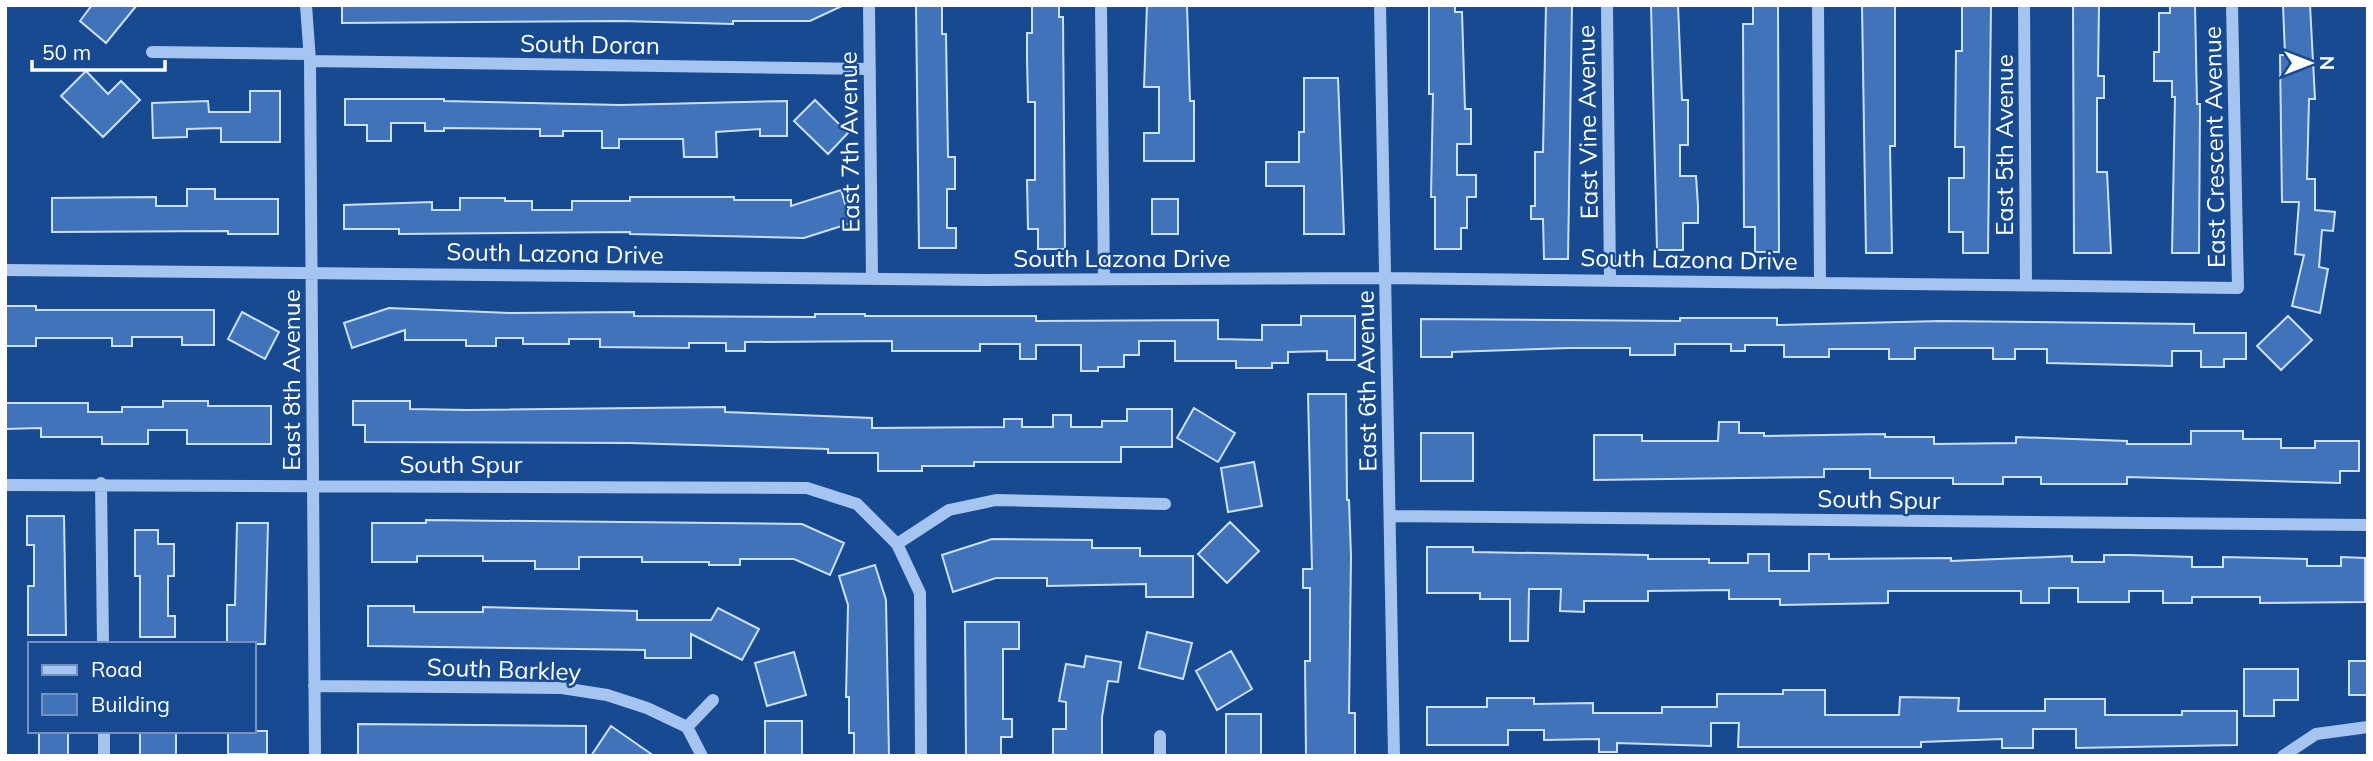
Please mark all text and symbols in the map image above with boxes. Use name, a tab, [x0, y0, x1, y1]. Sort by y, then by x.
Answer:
street label: East Vine Avenue	[1570, 25, 1604, 219]
street label: East Crescent Avenue	[2197, 26, 2231, 268]
scale bar	[32, 28, 164, 72]
street label: South Doran	[520, 28, 660, 60]
north arrow	[2275, 28, 2345, 98]
text: 50 m	[42, 39, 91, 65]
street label: East 7th Avenue	[832, 51, 866, 233]
street label: East 5th Avenue	[1989, 54, 2019, 236]
text: N	[2315, 56, 2339, 70]
street label: South Lazona Drive	[446, 236, 664, 270]
street label: South Lazona Drive	[1580, 242, 1798, 276]
street label: South Lazona Drive	[1013, 243, 1231, 273]
street label: East 8th Avenue	[276, 289, 306, 471]
street label: East 6th Avenue	[1349, 290, 1383, 472]
street label: South Spur	[399, 449, 523, 479]
street label: South Spur	[1817, 483, 1941, 515]
legend	[28, 642, 256, 733]
street label: South Barkley	[426, 651, 582, 687]
text: Road	[91, 656, 142, 682]
text: Building	[91, 691, 170, 717]

